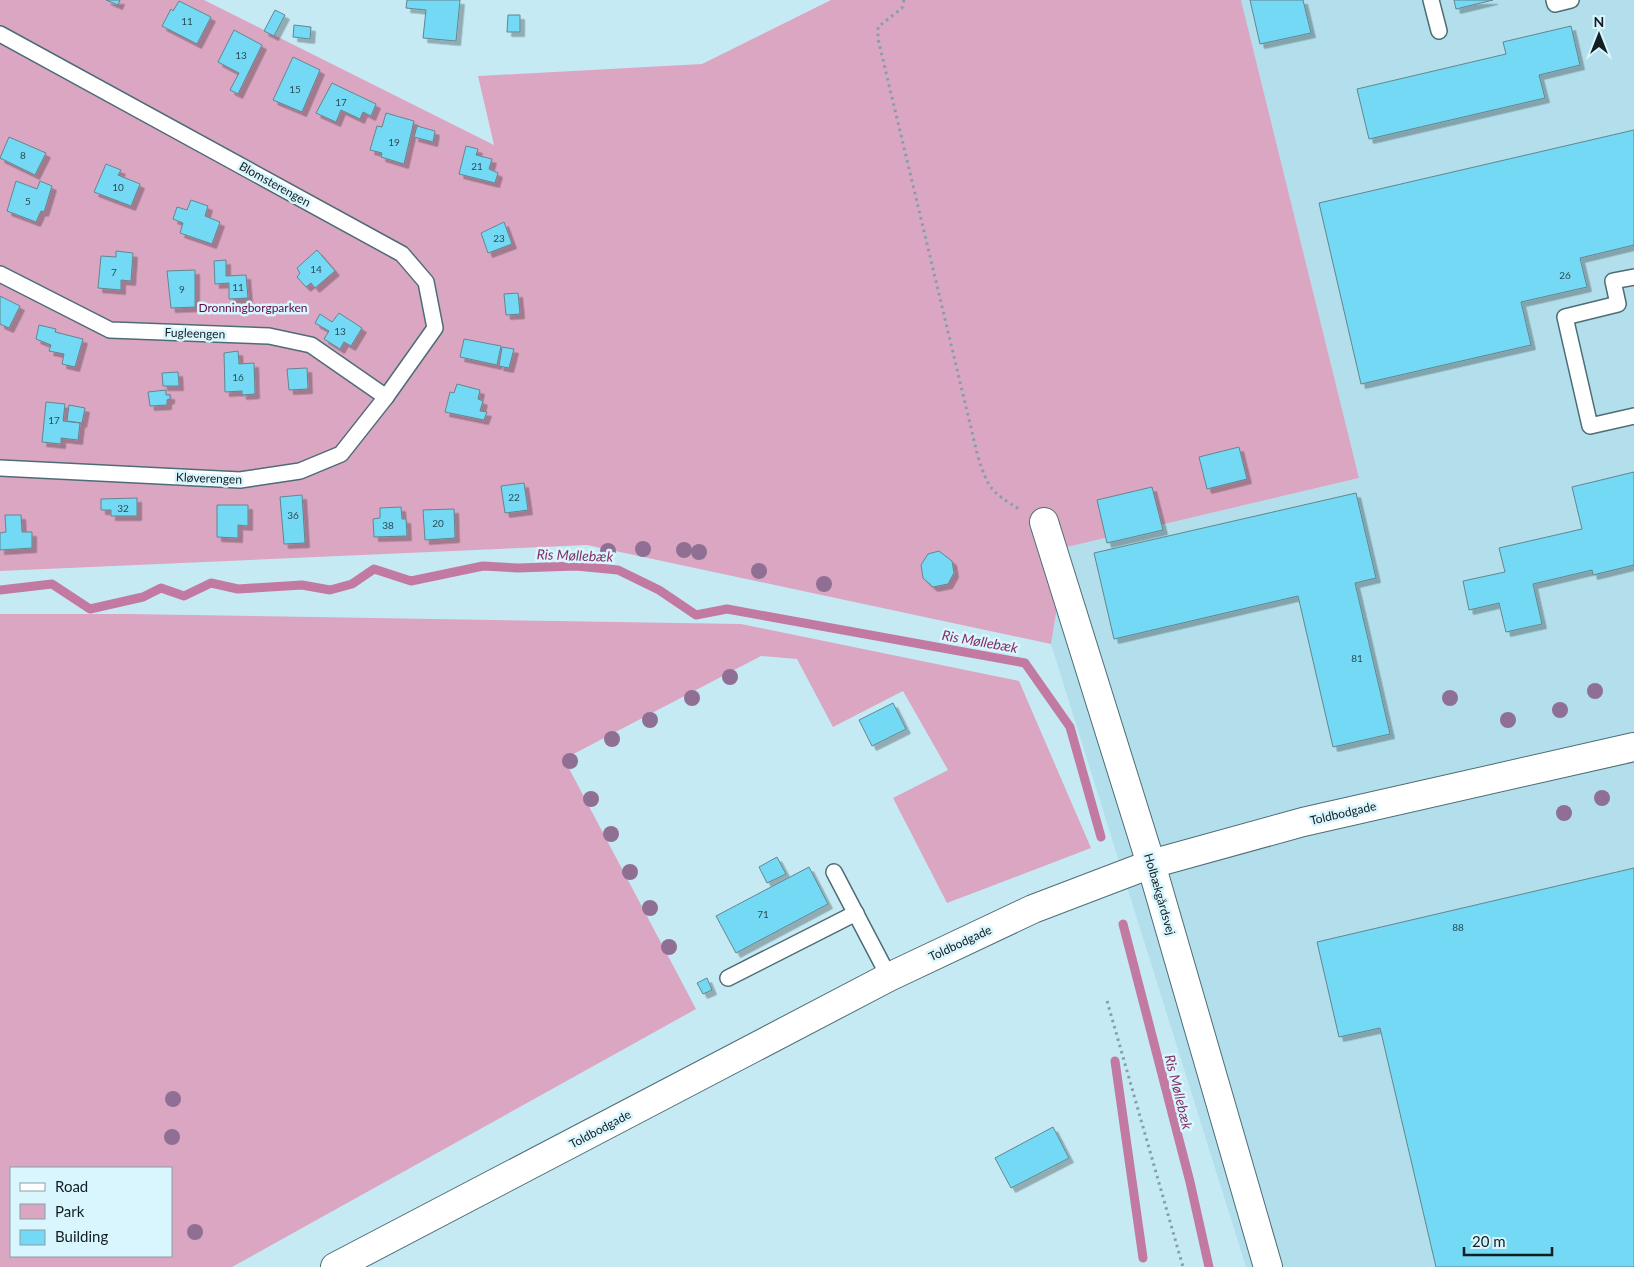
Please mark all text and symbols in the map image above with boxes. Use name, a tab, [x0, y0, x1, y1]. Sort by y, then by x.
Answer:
north arrow	[1574, 10, 1624, 60]
text: N	[1594, 13, 1604, 30]
house number: 11	[181, 15, 193, 27]
house number: 13	[235, 49, 247, 61]
house number: 15	[289, 83, 301, 95]
house number: 17	[335, 96, 347, 108]
house number: 19	[388, 136, 400, 148]
house number: 8	[20, 149, 26, 161]
street label: Blomsterengen	[237, 158, 313, 210]
house number: 21	[471, 160, 483, 172]
house number: 10	[112, 181, 124, 193]
house number: 5	[25, 195, 31, 207]
house number: 23	[493, 232, 505, 244]
house number: 14	[310, 263, 322, 275]
house number: 7	[111, 266, 117, 278]
house number: 26	[1559, 269, 1571, 281]
house number: 11	[232, 281, 244, 293]
house number: 9	[179, 283, 185, 295]
park label: Dronningborgparken	[199, 300, 307, 315]
street label: Fugleengen	[164, 324, 226, 342]
house number: 13	[334, 325, 346, 337]
house number: 16	[232, 371, 244, 383]
house number: 17	[48, 414, 60, 426]
street label: Kløverengen	[176, 469, 242, 487]
house number: 22	[508, 491, 520, 503]
house number: 32	[117, 502, 129, 514]
house number: 36	[287, 509, 299, 521]
house number: 20	[432, 517, 444, 529]
house number: 38	[382, 519, 394, 531]
water label: Ris Møllebæk	[536, 545, 614, 565]
water label: Ris Møllebæk	[941, 626, 1020, 656]
house number: 81	[1351, 652, 1363, 664]
street label: Toldbodgade	[1308, 798, 1378, 828]
street label: Holbækgårdsvej	[1141, 851, 1179, 937]
house number: 71	[757, 908, 769, 920]
house number: 88	[1452, 921, 1464, 933]
street label: Toldbodgade	[926, 922, 994, 964]
water label: Ris Møllebæk	[1161, 1053, 1197, 1132]
street label: Toldbodgade	[567, 1107, 633, 1151]
legend	[10, 1167, 172, 1257]
text: Road	[55, 1177, 88, 1195]
text: Park	[55, 1202, 85, 1220]
scale bar	[1464, 1224, 1552, 1256]
text: Building	[55, 1227, 108, 1245]
text: 20 m	[1472, 1232, 1506, 1250]

